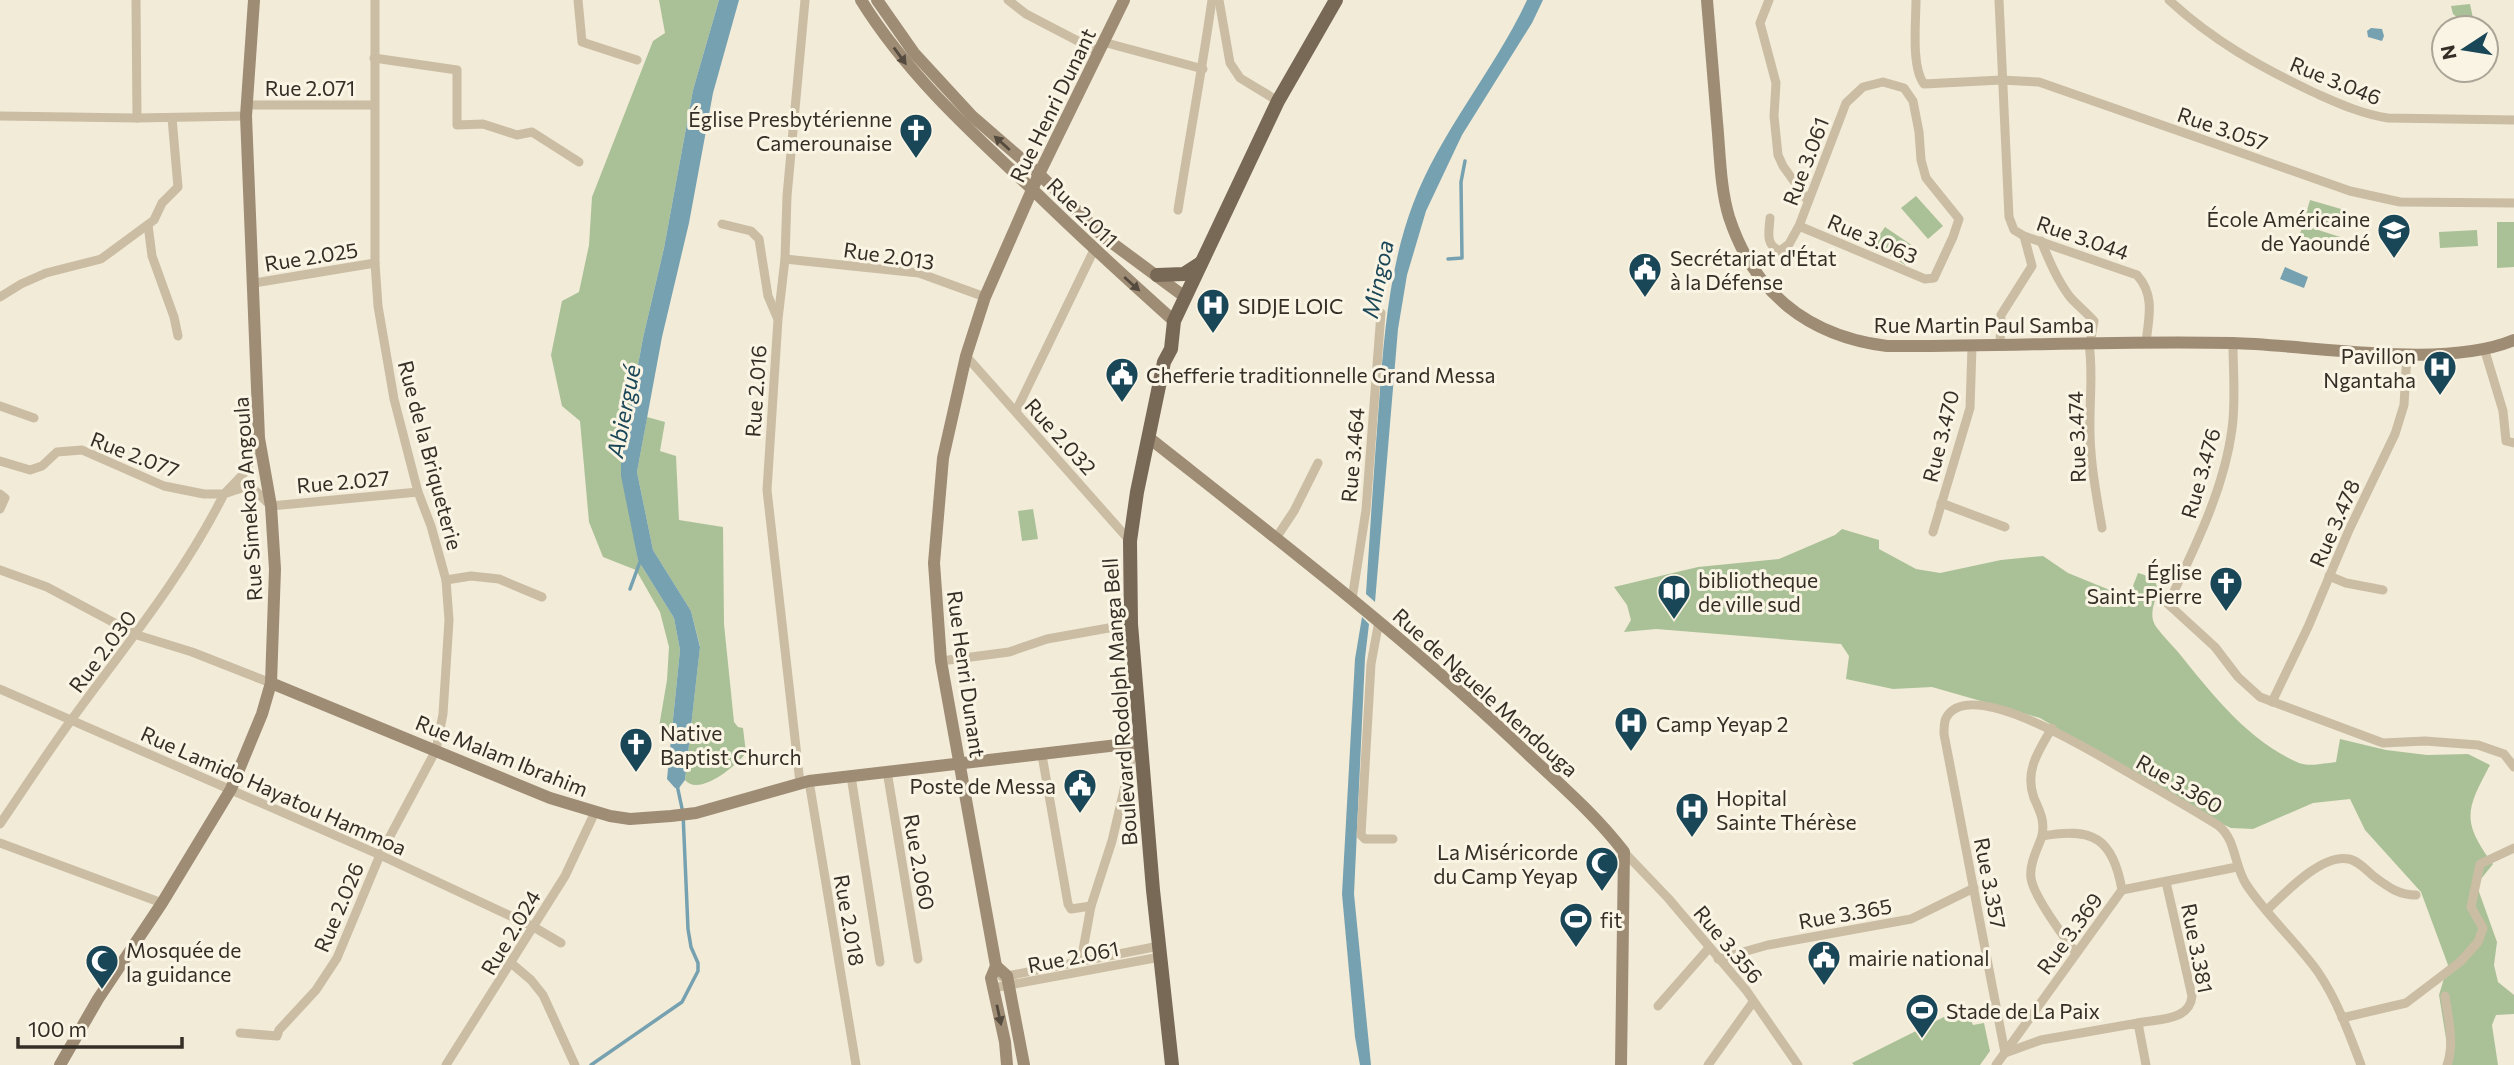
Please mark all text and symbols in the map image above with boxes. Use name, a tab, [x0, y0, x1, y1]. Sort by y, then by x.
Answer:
north arrow	[2430, 14, 2500, 84]
street label: Rue Henri Dunant	[1004, 24, 1100, 186]
text: N	[2435, 43, 2461, 62]
one-way arrow	[893, 47, 907, 65]
street label: Rue 3.046	[2287, 50, 2385, 110]
street label: Rue 2.071	[265, 75, 355, 100]
street label: Rue 3.057	[2175, 101, 2271, 155]
place label: Église Presbytérienne Camerounaise	[688, 106, 892, 155]
church icon: Église Presbytérienne Camerounaise	[897, 111, 935, 160]
street label: Rue 3.061	[1777, 113, 1833, 209]
one-way arrow	[994, 136, 1011, 151]
street label: Rue 2.011	[1042, 172, 1124, 252]
place label: École Américaine de Yaoundé	[2207, 206, 2370, 255]
street label: Rue 3.063	[1824, 208, 1922, 268]
street label: Rue 3.044	[2034, 210, 2133, 265]
school or university icon: École Américaine de Yaoundé	[2375, 211, 2413, 260]
street label: Rue 2.025	[262, 236, 360, 276]
street label: Rue 2.013	[842, 236, 936, 274]
water label: Mingoa	[1355, 237, 1399, 321]
place label: Secrétariat d'État à la Défense	[1670, 245, 1837, 294]
public building icon: Secrétariat d'État à la Défense	[1626, 250, 1664, 299]
one-way arrow	[1123, 276, 1141, 292]
hospital icon: SIDJE LOIC	[1194, 286, 1232, 335]
place label: SIDJE LOIC	[1238, 293, 1343, 318]
street label: Rue Martin Paul Samba	[1874, 312, 2094, 337]
place label: Pavillon Ngantaha	[2323, 343, 2416, 392]
street label: Rue 2.016	[739, 344, 771, 438]
hospital icon: Pavillon Ngantaha	[2421, 348, 2459, 397]
public building icon: Chefferie traditionnelle Grand Messa	[1103, 355, 1141, 404]
street label: Rue de la Briqueterie	[394, 358, 468, 552]
water label: Abiergué	[600, 361, 646, 461]
place label: Chefferie traditionnelle Grand Messa	[1146, 362, 1496, 387]
street label: Rue 3.470	[1917, 387, 1963, 485]
street label: Rue 3.474	[2062, 390, 2090, 483]
street label: Rue 2.032	[1020, 393, 1102, 479]
street label: Rue Simekoa Angoula	[227, 396, 267, 602]
street label: Rue 3.464	[1335, 406, 1369, 503]
street label: Rue 3.476	[2175, 425, 2225, 521]
street label: Rue 2.077	[87, 426, 183, 482]
street label: Rue 2.027	[295, 464, 391, 498]
street label: Rue 3.478	[2304, 475, 2364, 571]
street label: Boulevard Rodolph Manga Bell	[1096, 557, 1142, 847]
place label: Église Saint-Pierre	[2087, 559, 2202, 608]
church icon: Église Saint-Pierre	[2207, 564, 2245, 613]
place label: bibliotheque de ville sud	[1698, 567, 1818, 616]
library icon: bibliotheque de ville sud	[1655, 572, 1693, 621]
street label: Rue Henri Dunant	[943, 589, 991, 759]
street label: Rue de Nguele Mendouga	[1388, 602, 1584, 782]
street label: Rue 2.030	[63, 605, 141, 697]
hospital icon: Camp Yeyap 2	[1612, 704, 1650, 753]
street label: Rue Malam Ibrahim	[412, 709, 592, 801]
place label: Camp Yeyap 2	[1656, 711, 1788, 736]
street label: Rue Lamido Hayatou Hammoa	[137, 720, 411, 860]
place label: Native Baptist Church	[660, 720, 802, 769]
church icon: Native Baptist Church	[617, 725, 655, 774]
street label: Rue 3.360	[2132, 748, 2228, 818]
public building icon: Poste de Messa	[1061, 766, 1099, 815]
place label: Poste de Messa	[909, 773, 1056, 798]
place label: Hopital Sainte Thérèse	[1716, 785, 1857, 834]
hospital icon: Hopital Sainte Thérèse	[1673, 790, 1711, 839]
street label: Rue 2.060	[899, 812, 941, 912]
street label: Rue 3.357	[1970, 835, 2012, 931]
place label: La Miséricorde du Camp Yeyap	[1433, 839, 1578, 888]
mosque icon: La Miséricorde du Camp Yeyap	[1583, 844, 1621, 893]
street label: Rue 2.026	[308, 858, 368, 956]
street label: Rue 2.018	[830, 872, 870, 968]
street label: Rue 2.024	[475, 885, 545, 979]
street label: Rue 3.369	[2031, 887, 2107, 979]
street label: Rue 3.365	[1796, 893, 1894, 933]
sports icon: fit	[1557, 900, 1595, 949]
street label: Rue 3.356	[1689, 900, 1769, 988]
street label: Rue 3.381	[2177, 901, 2219, 995]
place label: fit	[1600, 907, 1622, 932]
street label: Rue 2.061	[1025, 935, 1121, 977]
place label: Mosquée de la guidance	[126, 937, 241, 986]
public building icon: mairie national	[1805, 938, 1843, 987]
mosque icon: Mosquée de la guidance	[83, 942, 121, 991]
place label: mairie national	[1848, 945, 1990, 970]
sports icon: Stade de La Paix	[1903, 991, 1941, 1040]
place label: Stade de La Paix	[1946, 998, 2100, 1023]
one-way arrow	[994, 1004, 1005, 1026]
scale bar	[18, 1006, 182, 1050]
text: 100 m	[28, 1016, 87, 1041]

